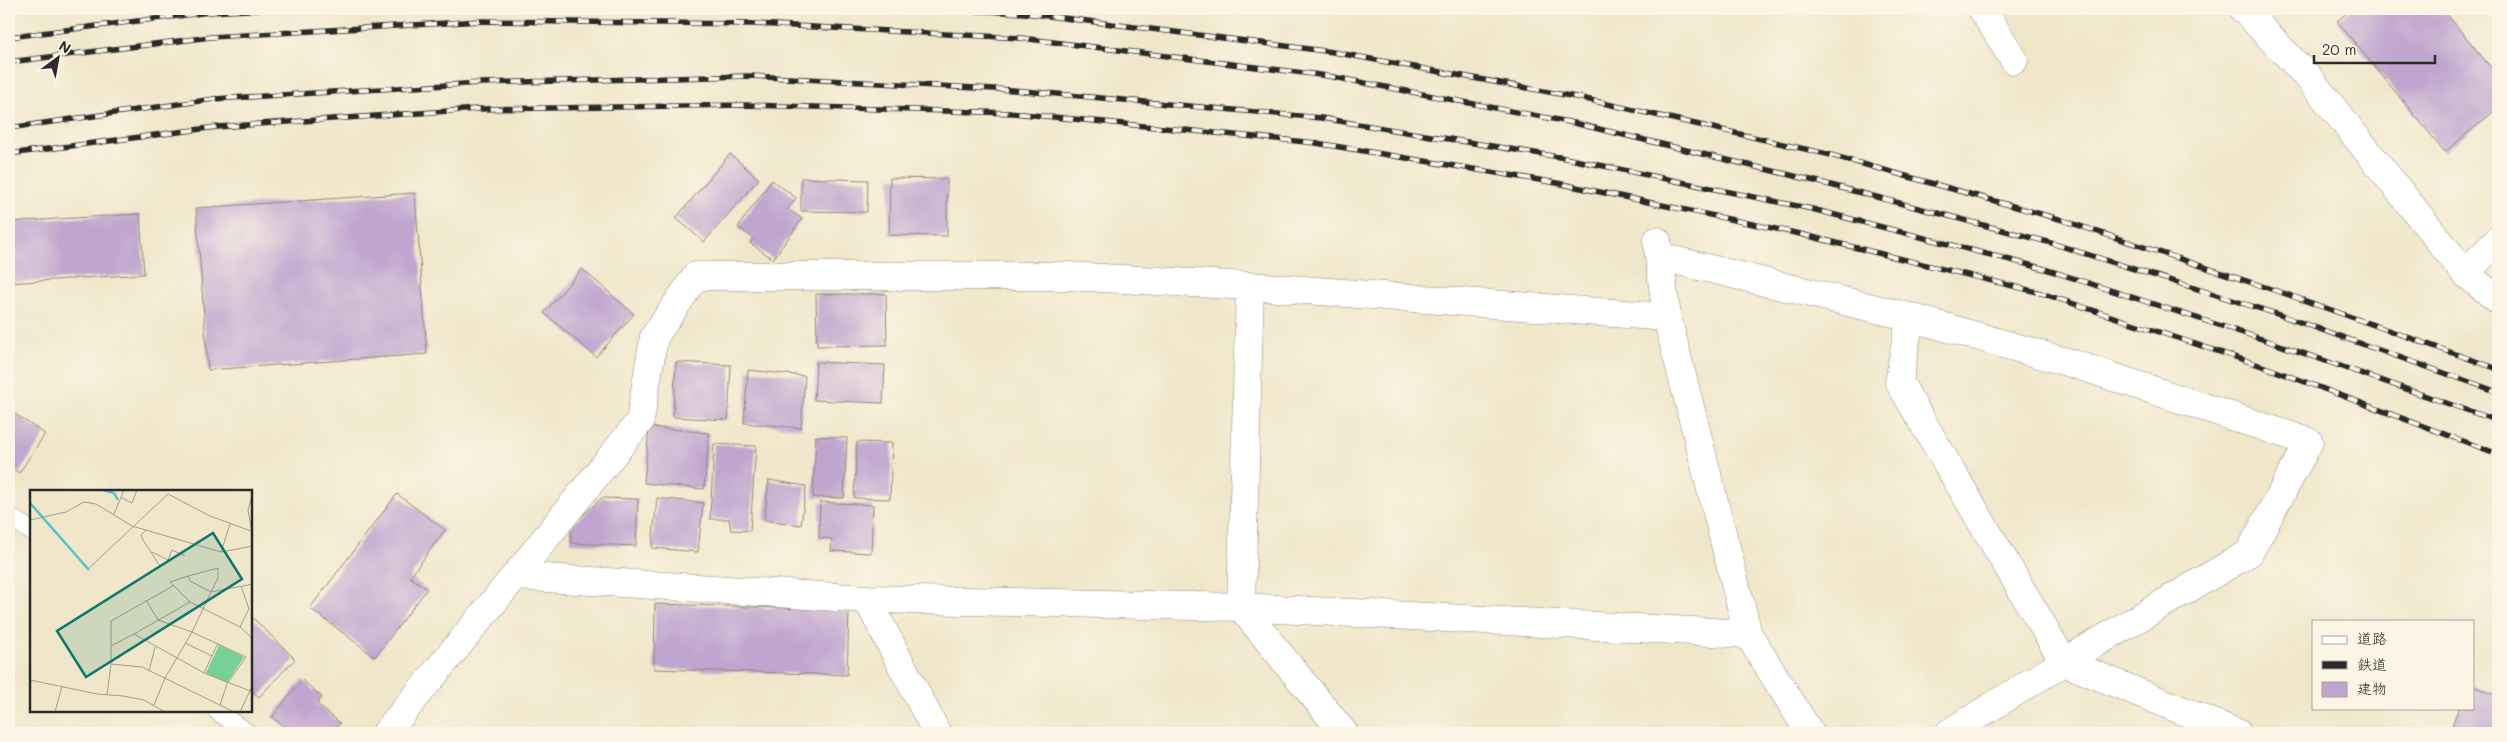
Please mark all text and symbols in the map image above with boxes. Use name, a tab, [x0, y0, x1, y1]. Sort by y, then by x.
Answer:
north arrow	[32, 32, 82, 82]
scale bar	[2314, 32, 2436, 64]
text: N	[56, 36, 75, 57]
text: 20 m	[2322, 39, 2356, 59]
inset map	[30, 490, 252, 712]
legend	[2312, 620, 2474, 710]
text: 道路	[2357, 628, 2387, 648]
text: 鉄道	[2357, 654, 2387, 674]
text: 建物	[2357, 678, 2387, 698]

